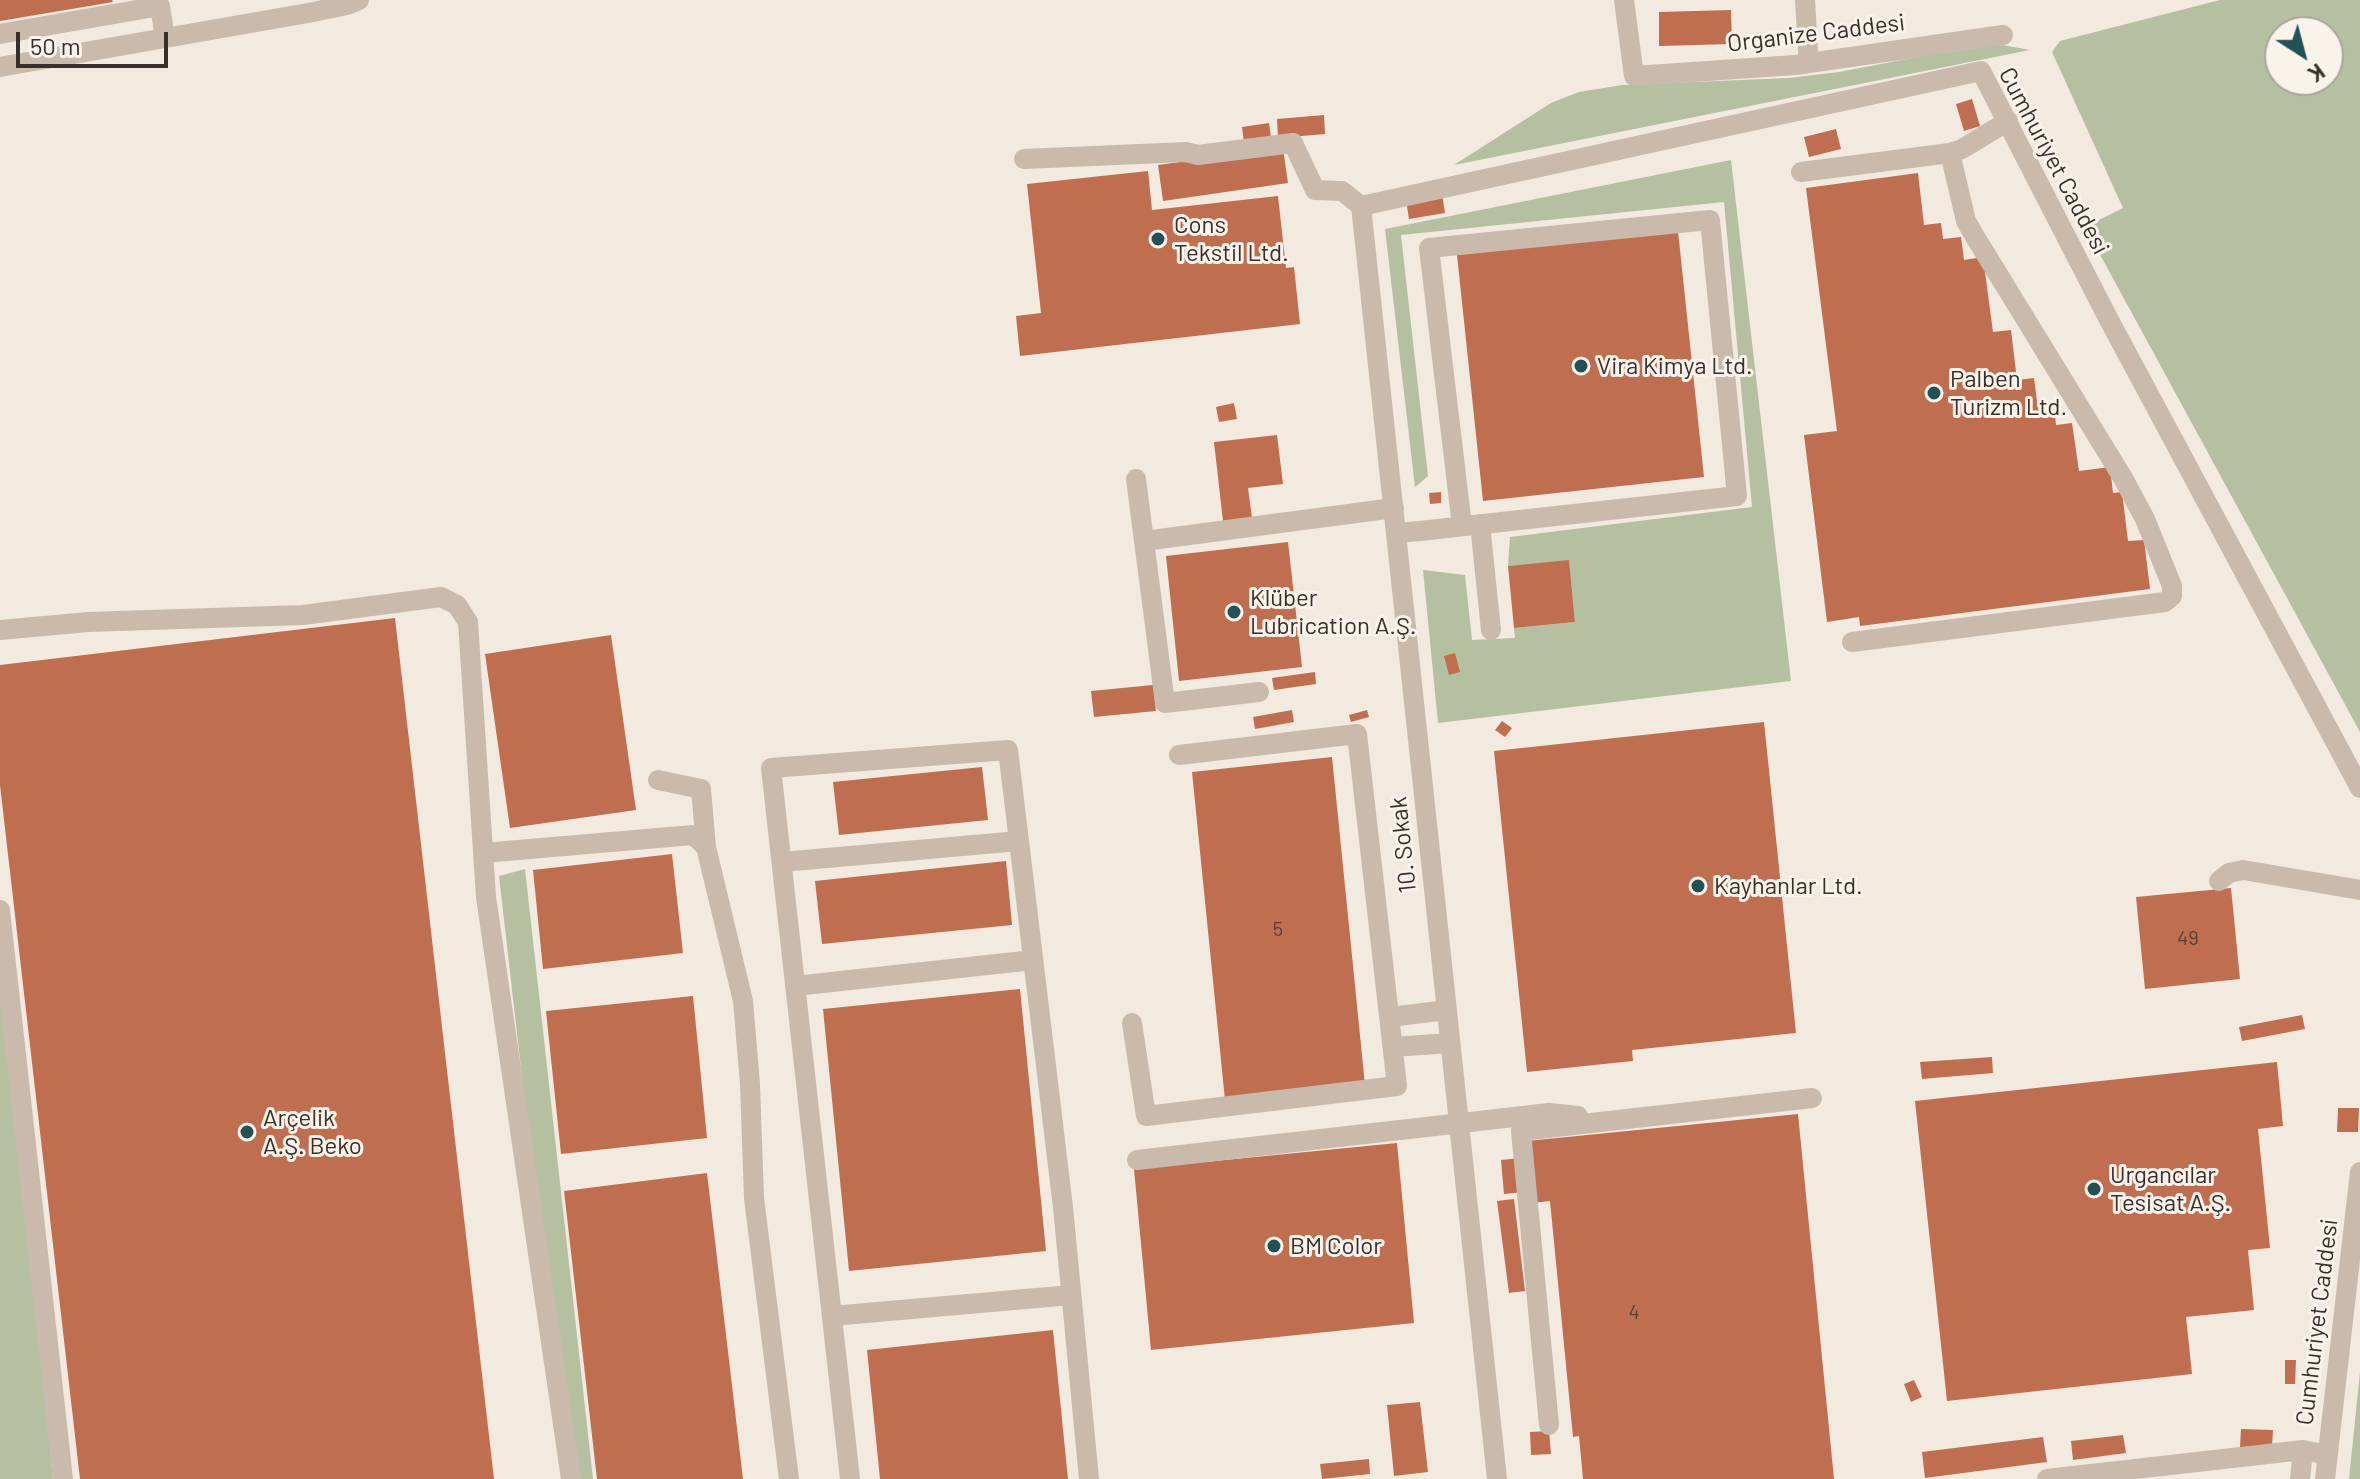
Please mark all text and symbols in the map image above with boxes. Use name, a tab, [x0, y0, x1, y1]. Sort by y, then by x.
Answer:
street label: Organize Caddesi	[1725, 8, 1907, 58]
scale bar	[20, 16, 172, 66]
north arrow	[2264, 16, 2344, 96]
text: 50 m	[30, 31, 81, 60]
text: K	[2304, 59, 2330, 88]
street label: Cumhuriyet Caddesi	[1992, 62, 2116, 260]
place label: Cons Tekstil Ltd.	[1174, 211, 1289, 267]
marker: Cons Tekstil Ltd.	[1149, 230, 1167, 248]
place label: Vira Kimya Ltd.	[1597, 352, 1753, 380]
marker: Vira Kimya Ltd.	[1572, 357, 1590, 375]
place label: Palben Turizm Ltd.	[1950, 365, 2067, 421]
marker: Palben Turizm Ltd.	[1925, 384, 1943, 402]
place label: Klüber Lubrication A.Ş.	[1250, 584, 1416, 640]
marker: Klüber Lubrication A.Ş.	[1225, 603, 1243, 621]
street label: 10. Sokak	[1384, 795, 1422, 895]
place label: Kayhanlar Ltd.	[1714, 872, 1863, 900]
marker: Kayhanlar Ltd.	[1689, 877, 1707, 895]
house number: 5	[1273, 917, 1283, 941]
house number: 49	[2177, 926, 2199, 950]
place label: Arçelik A.Ş. Beko	[263, 1104, 362, 1160]
marker: Arçelik A.Ş. Beko	[238, 1123, 256, 1141]
place label: Urgancılar Tesisat A.Ş.	[2110, 1161, 2231, 1217]
marker: Urgancılar Tesisat A.Ş.	[2085, 1180, 2103, 1198]
street label: Cumhuriyet Caddesi	[2290, 1217, 2344, 1427]
place label: BM Color	[1290, 1232, 1382, 1260]
marker: BM Color	[1265, 1237, 1283, 1255]
house number: 4	[1628, 1300, 1640, 1324]

